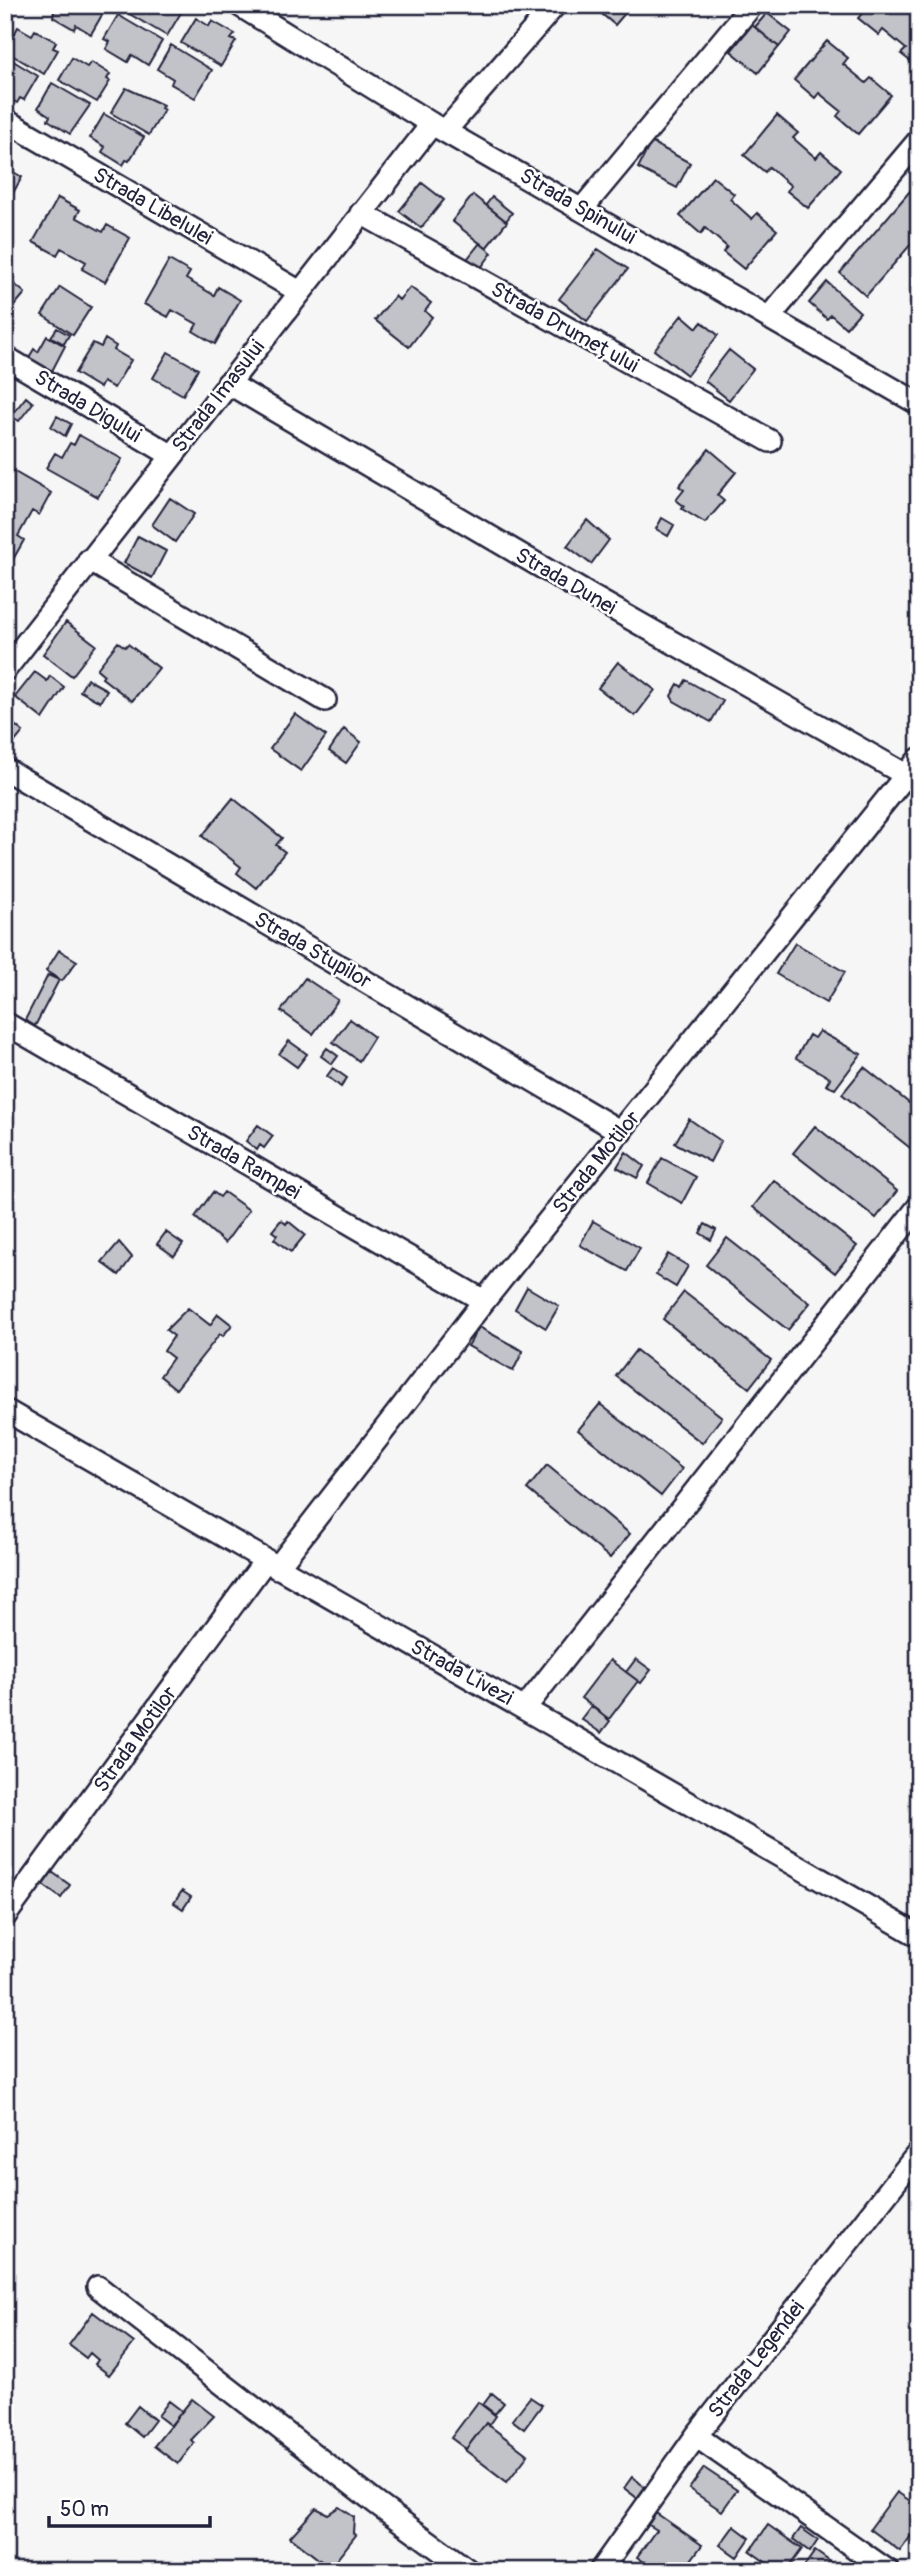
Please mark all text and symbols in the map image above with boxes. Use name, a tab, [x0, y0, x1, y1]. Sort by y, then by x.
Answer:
street label: Strada Libelulei	[88, 161, 218, 252]
street label: Strada Spinului	[515, 162, 641, 251]
street label: Strada Drumețului	[486, 276, 644, 379]
street label: Strada Imasului	[166, 334, 271, 458]
street label: Strada Digului	[29, 364, 146, 449]
street label: Strada Dunei	[511, 542, 621, 621]
street label: Strada Stupilor	[249, 906, 377, 995]
street label: Strada Motilor	[547, 1105, 647, 1219]
street label: Strada Rampei	[182, 1119, 306, 1206]
street label: Strada Livezi	[406, 1633, 518, 1712]
street label: Strada Motilor	[88, 1680, 183, 1798]
street label: Strada Legendei	[702, 2295, 811, 2423]
scale bar	[49, 2485, 210, 2529]
text: 50 m	[60, 2496, 109, 2523]

